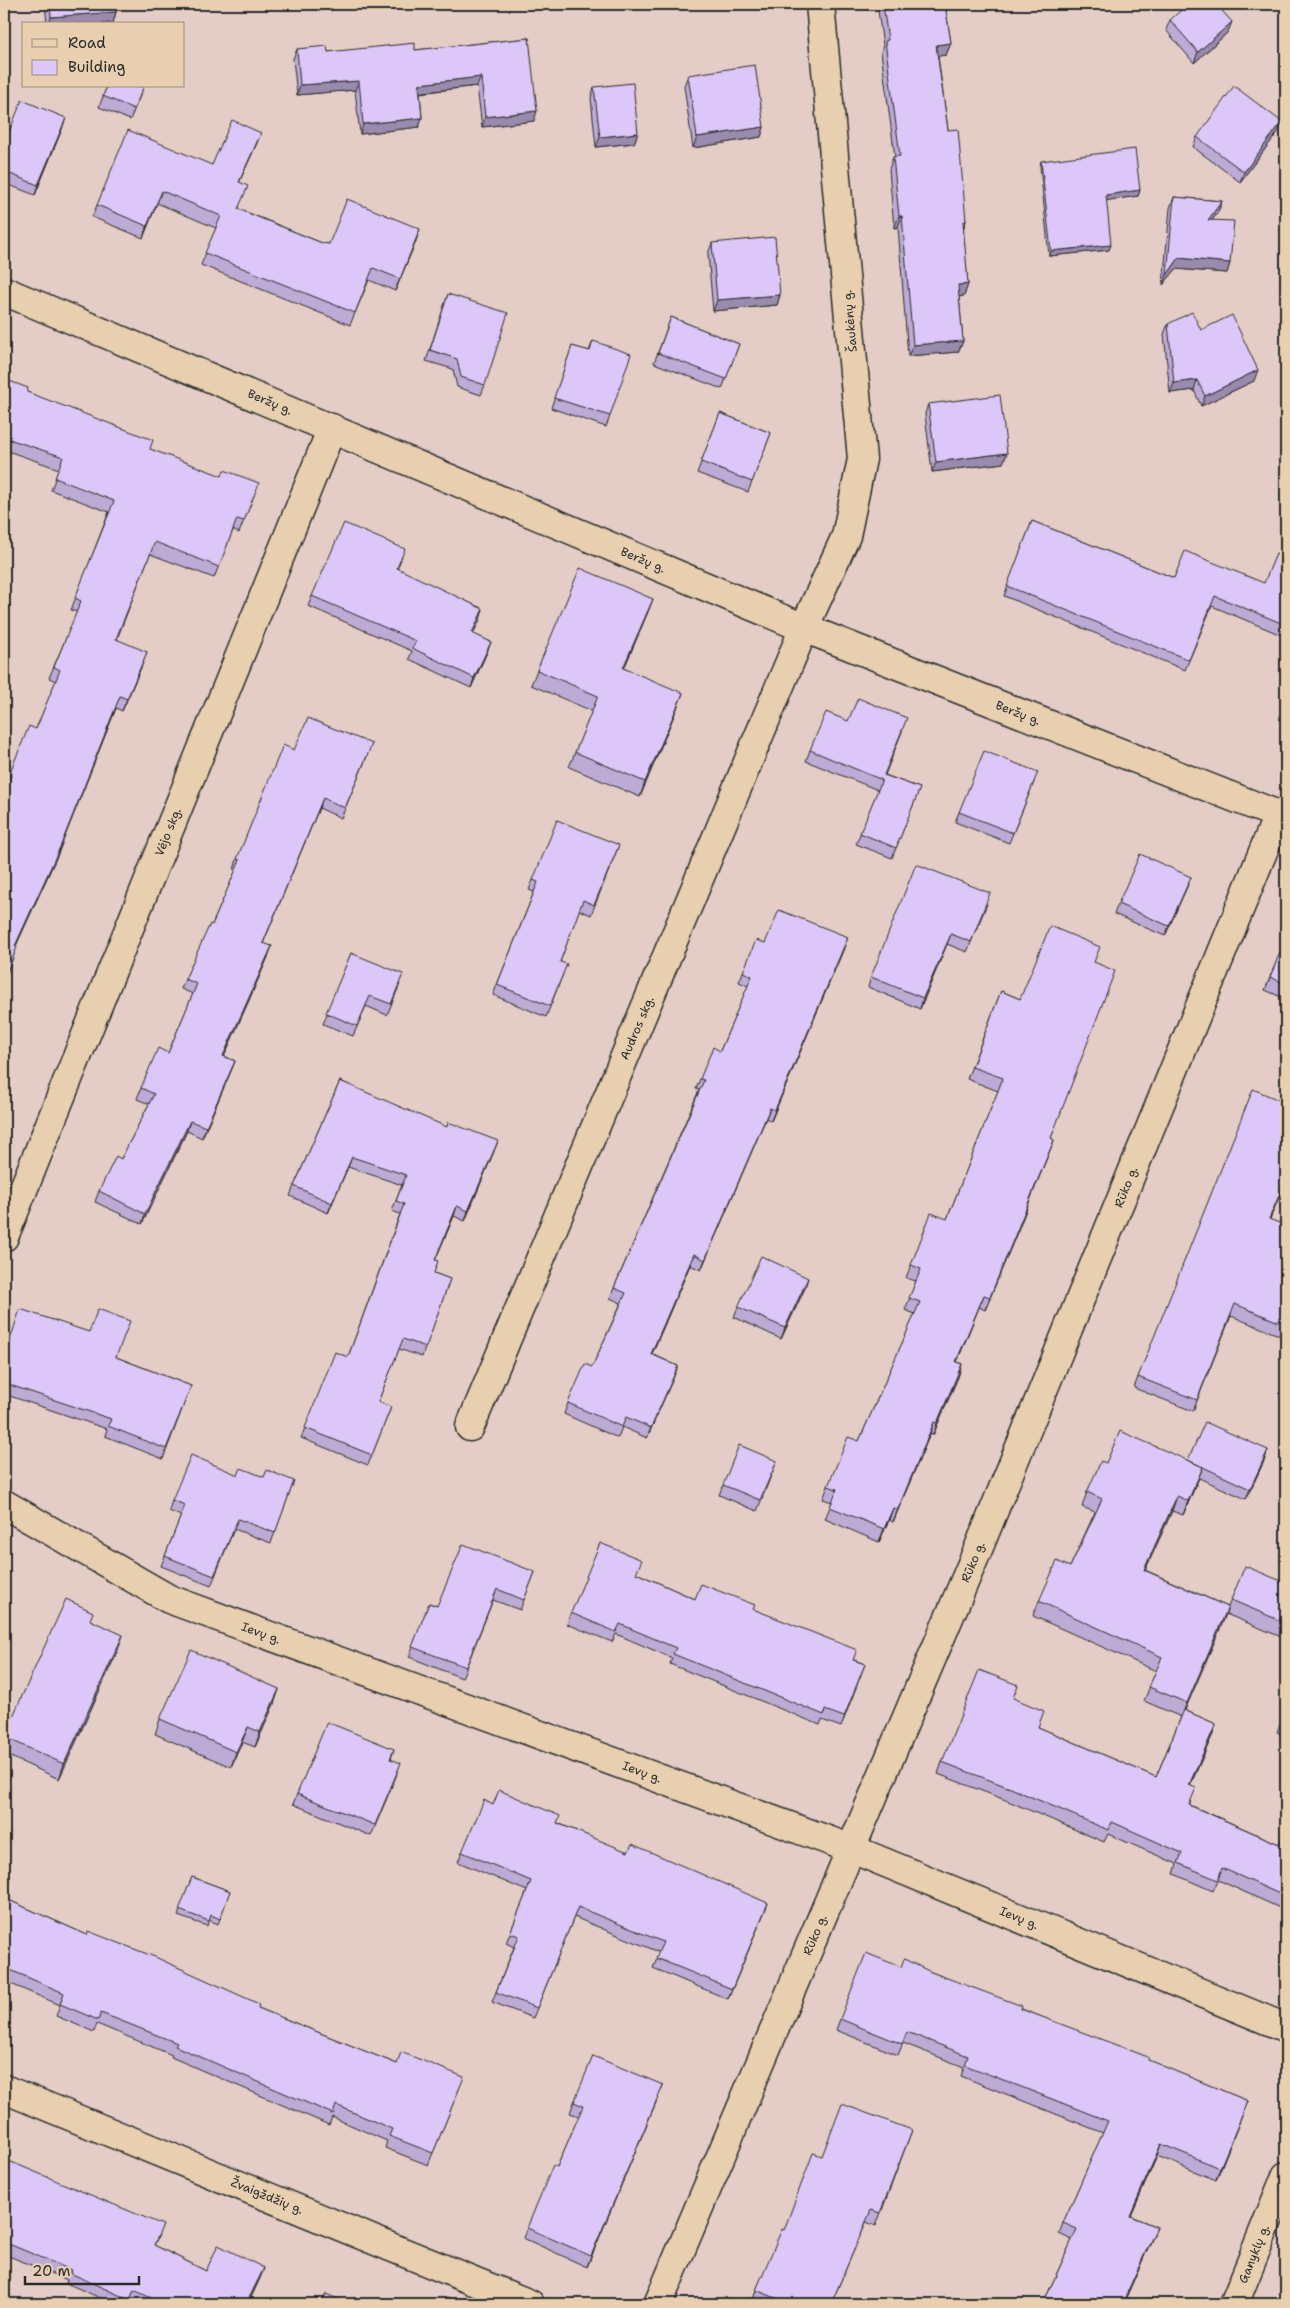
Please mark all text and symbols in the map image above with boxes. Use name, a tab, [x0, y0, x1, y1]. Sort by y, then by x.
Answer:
legend	[22, 22, 185, 88]
text: Road	[68, 33, 106, 53]
text: Building	[68, 57, 125, 77]
street label: Šaukėnų g.	[839, 289, 861, 353]
street label: Beržų g.	[245, 385, 295, 419]
street label: Beržų g.	[618, 543, 668, 577]
street label: Beržų g.	[993, 697, 1043, 729]
street label: Vėjo skg.	[151, 805, 185, 859]
street label: Audros skg.	[616, 994, 658, 1062]
street label: Rūko g.	[1111, 1164, 1141, 1210]
street label: Rūko g.	[957, 1539, 989, 1585]
street label: Ievų g.	[239, 1619, 283, 1647]
street label: Ievų g.	[620, 1758, 664, 1786]
street label: Ievų g.	[997, 1903, 1041, 1933]
street label: Rūko g.	[799, 1912, 831, 1958]
street label: Žvaigždžių g.	[228, 2174, 306, 2218]
street label: Ganyklų g.	[1235, 2222, 1273, 2286]
scale bar	[25, 2253, 139, 2285]
text: 20 m	[32, 2261, 71, 2281]

